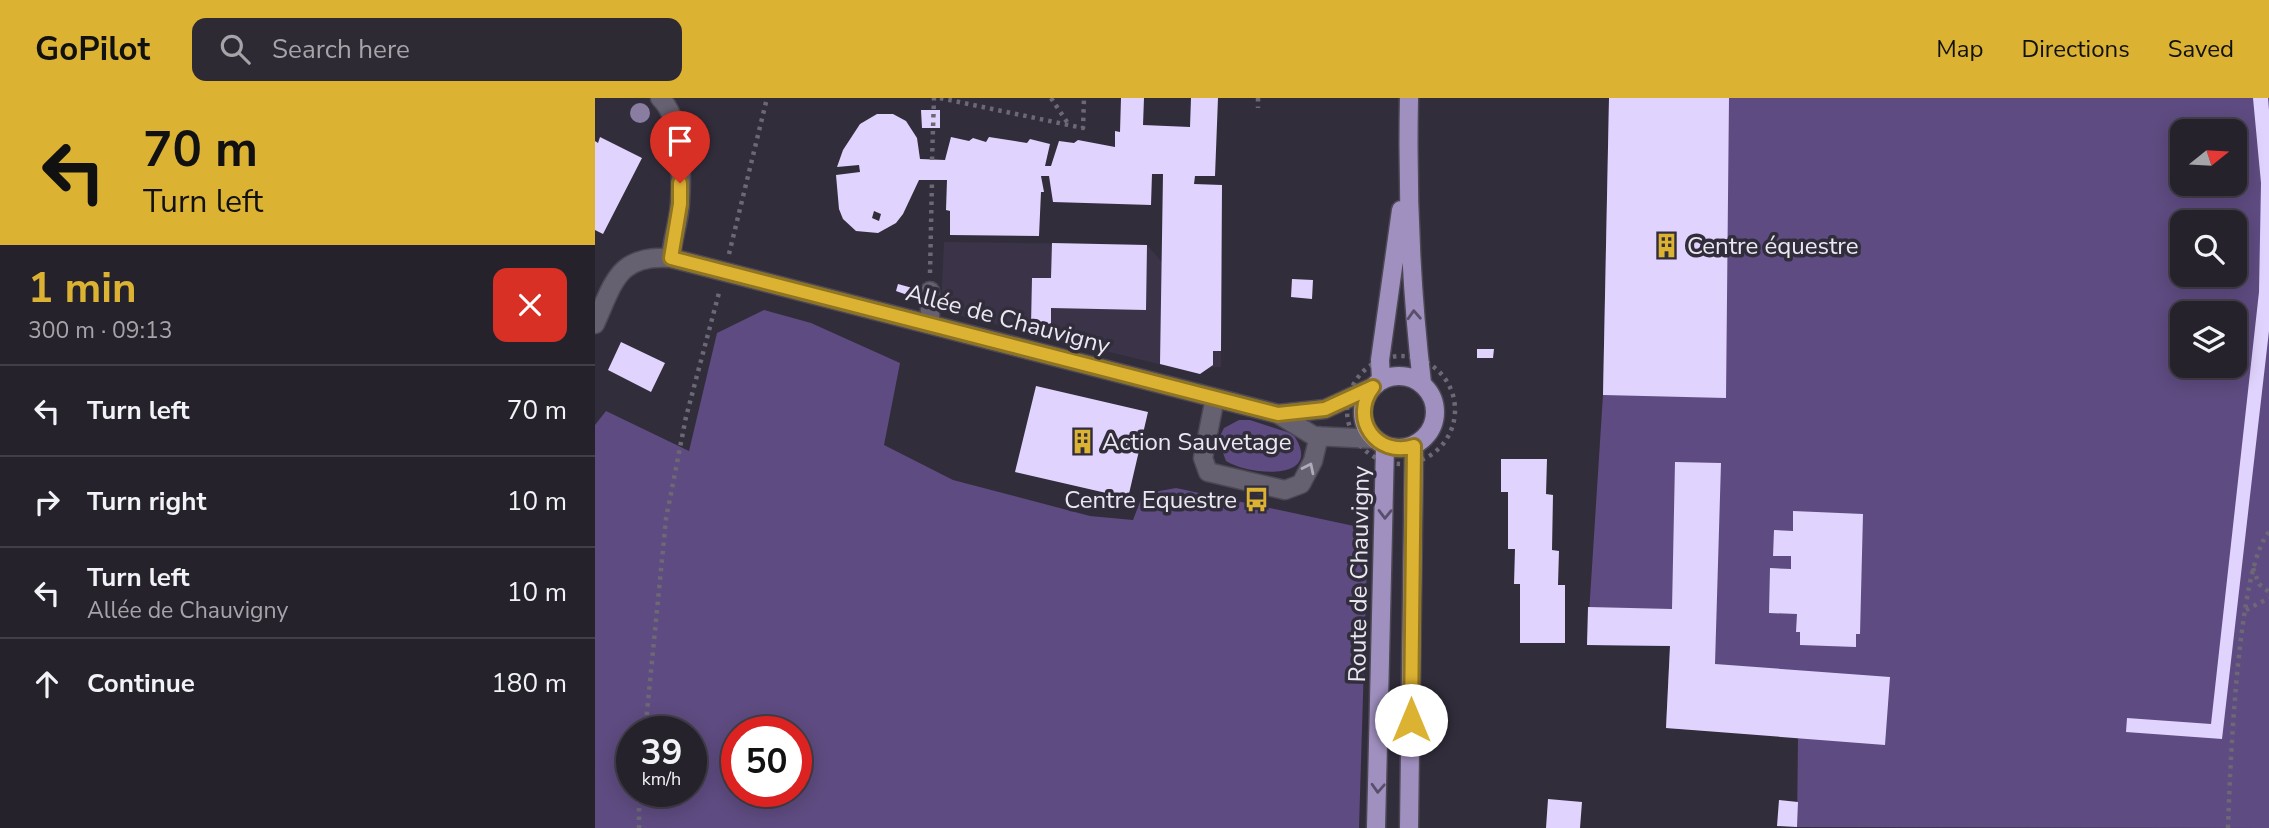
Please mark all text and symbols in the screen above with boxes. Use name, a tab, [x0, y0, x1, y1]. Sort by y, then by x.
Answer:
search box	[192, 18, 682, 81]
text: GoPilot	[35, 27, 150, 72]
icon: search	[216, 30, 254, 68]
text: Search here	[272, 32, 410, 67]
text: Map	[1936, 33, 1983, 65]
text: Directions	[2021, 33, 2130, 65]
text: Saved	[2168, 33, 2234, 65]
pin	[650, 111, 710, 183]
text: 70 m	[143, 116, 258, 183]
north arrow	[2170, 119, 2247, 196]
map controls	[2170, 119, 2247, 378]
icon: arrive	[661, 122, 699, 160]
icon: left	[28, 126, 119, 217]
text: Turn left	[143, 180, 263, 223]
button: search	[2170, 210, 2247, 287]
place label: Centre équestre	[1687, 230, 1859, 262]
building icon: Centre équestre	[1653, 232, 1681, 260]
text: 1 min	[28, 260, 137, 317]
button: close	[493, 268, 567, 342]
street label: Allée de Chauvigny	[902, 276, 1114, 362]
button: layers	[2170, 301, 2247, 378]
one-way arrow	[1407, 310, 1422, 321]
text: 300 m · 09:13	[28, 315, 173, 346]
icon: left	[28, 392, 66, 430]
text: Turn left	[87, 393, 190, 428]
text: 70 m	[507, 393, 567, 428]
place label: Action Sauvetage	[1102, 426, 1291, 458]
building icon: Action Sauvetage	[1068, 428, 1096, 456]
one-way arrow	[1301, 463, 1315, 475]
street label: Route de Chauvigny	[1341, 465, 1377, 683]
icon: right	[28, 483, 66, 521]
text: Turn right	[87, 484, 206, 519]
text: 10 m	[507, 484, 567, 519]
place label: Centre Equestre	[1064, 484, 1237, 516]
bus stop icon: Centre Equestre	[1243, 486, 1271, 514]
one-way arrow	[1378, 509, 1393, 520]
text: Turn left	[87, 560, 190, 595]
icon: left	[28, 574, 66, 612]
text: 10 m	[507, 575, 567, 610]
text: Allée de Chauvigny	[87, 595, 288, 626]
icon: ahead	[28, 665, 66, 703]
text: Continue	[87, 666, 195, 701]
text: 180 m	[491, 666, 567, 701]
position arrow	[1374, 683, 1448, 757]
speed limit sign: 50	[721, 716, 812, 807]
text: 39	[640, 729, 683, 776]
text: km/h	[642, 767, 681, 791]
one-way arrow	[1371, 783, 1386, 794]

